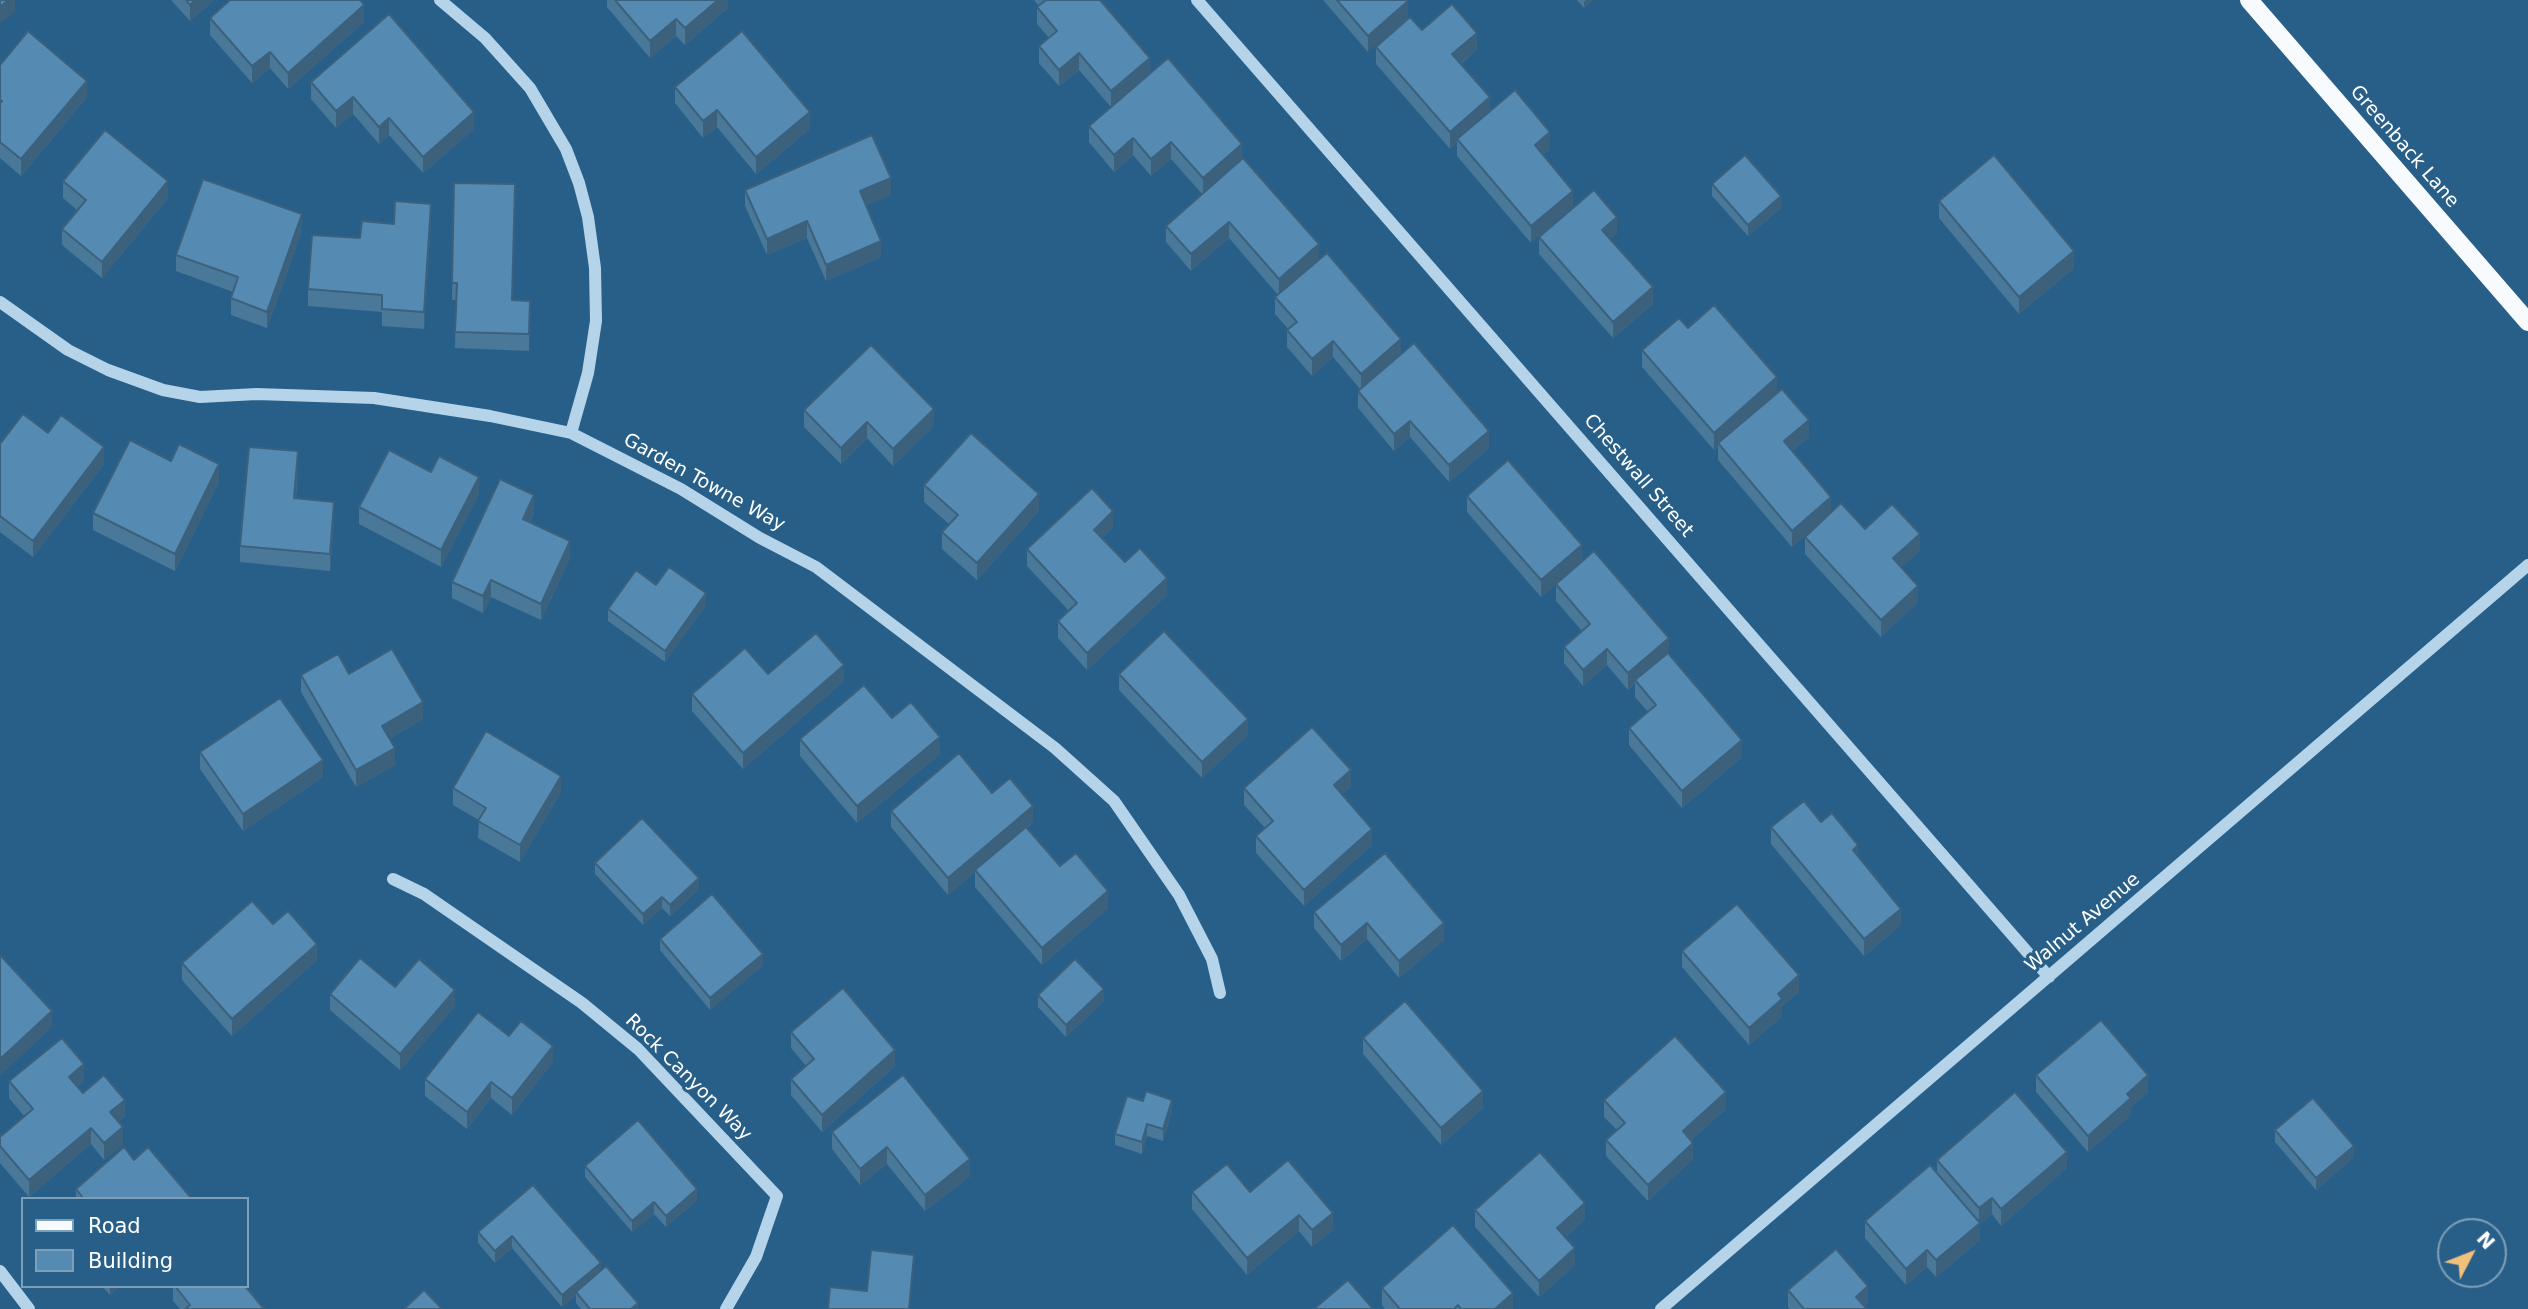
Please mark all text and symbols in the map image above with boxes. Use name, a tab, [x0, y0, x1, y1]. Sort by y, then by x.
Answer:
street label: Greenback Lane	[2345, 81, 2463, 213]
street label: Chestwall Street	[1578, 410, 1698, 542]
street label: Garden Towne Way	[619, 429, 789, 537]
street label: Walnut Avenue	[2021, 868, 2145, 978]
street label: Rock Canyon Way	[620, 1010, 756, 1146]
legend	[21, 1197, 248, 1288]
text: Road	[88, 1214, 141, 1238]
north arrow	[2437, 1218, 2507, 1288]
text: N	[2473, 1227, 2500, 1254]
text: Building	[88, 1249, 173, 1273]

